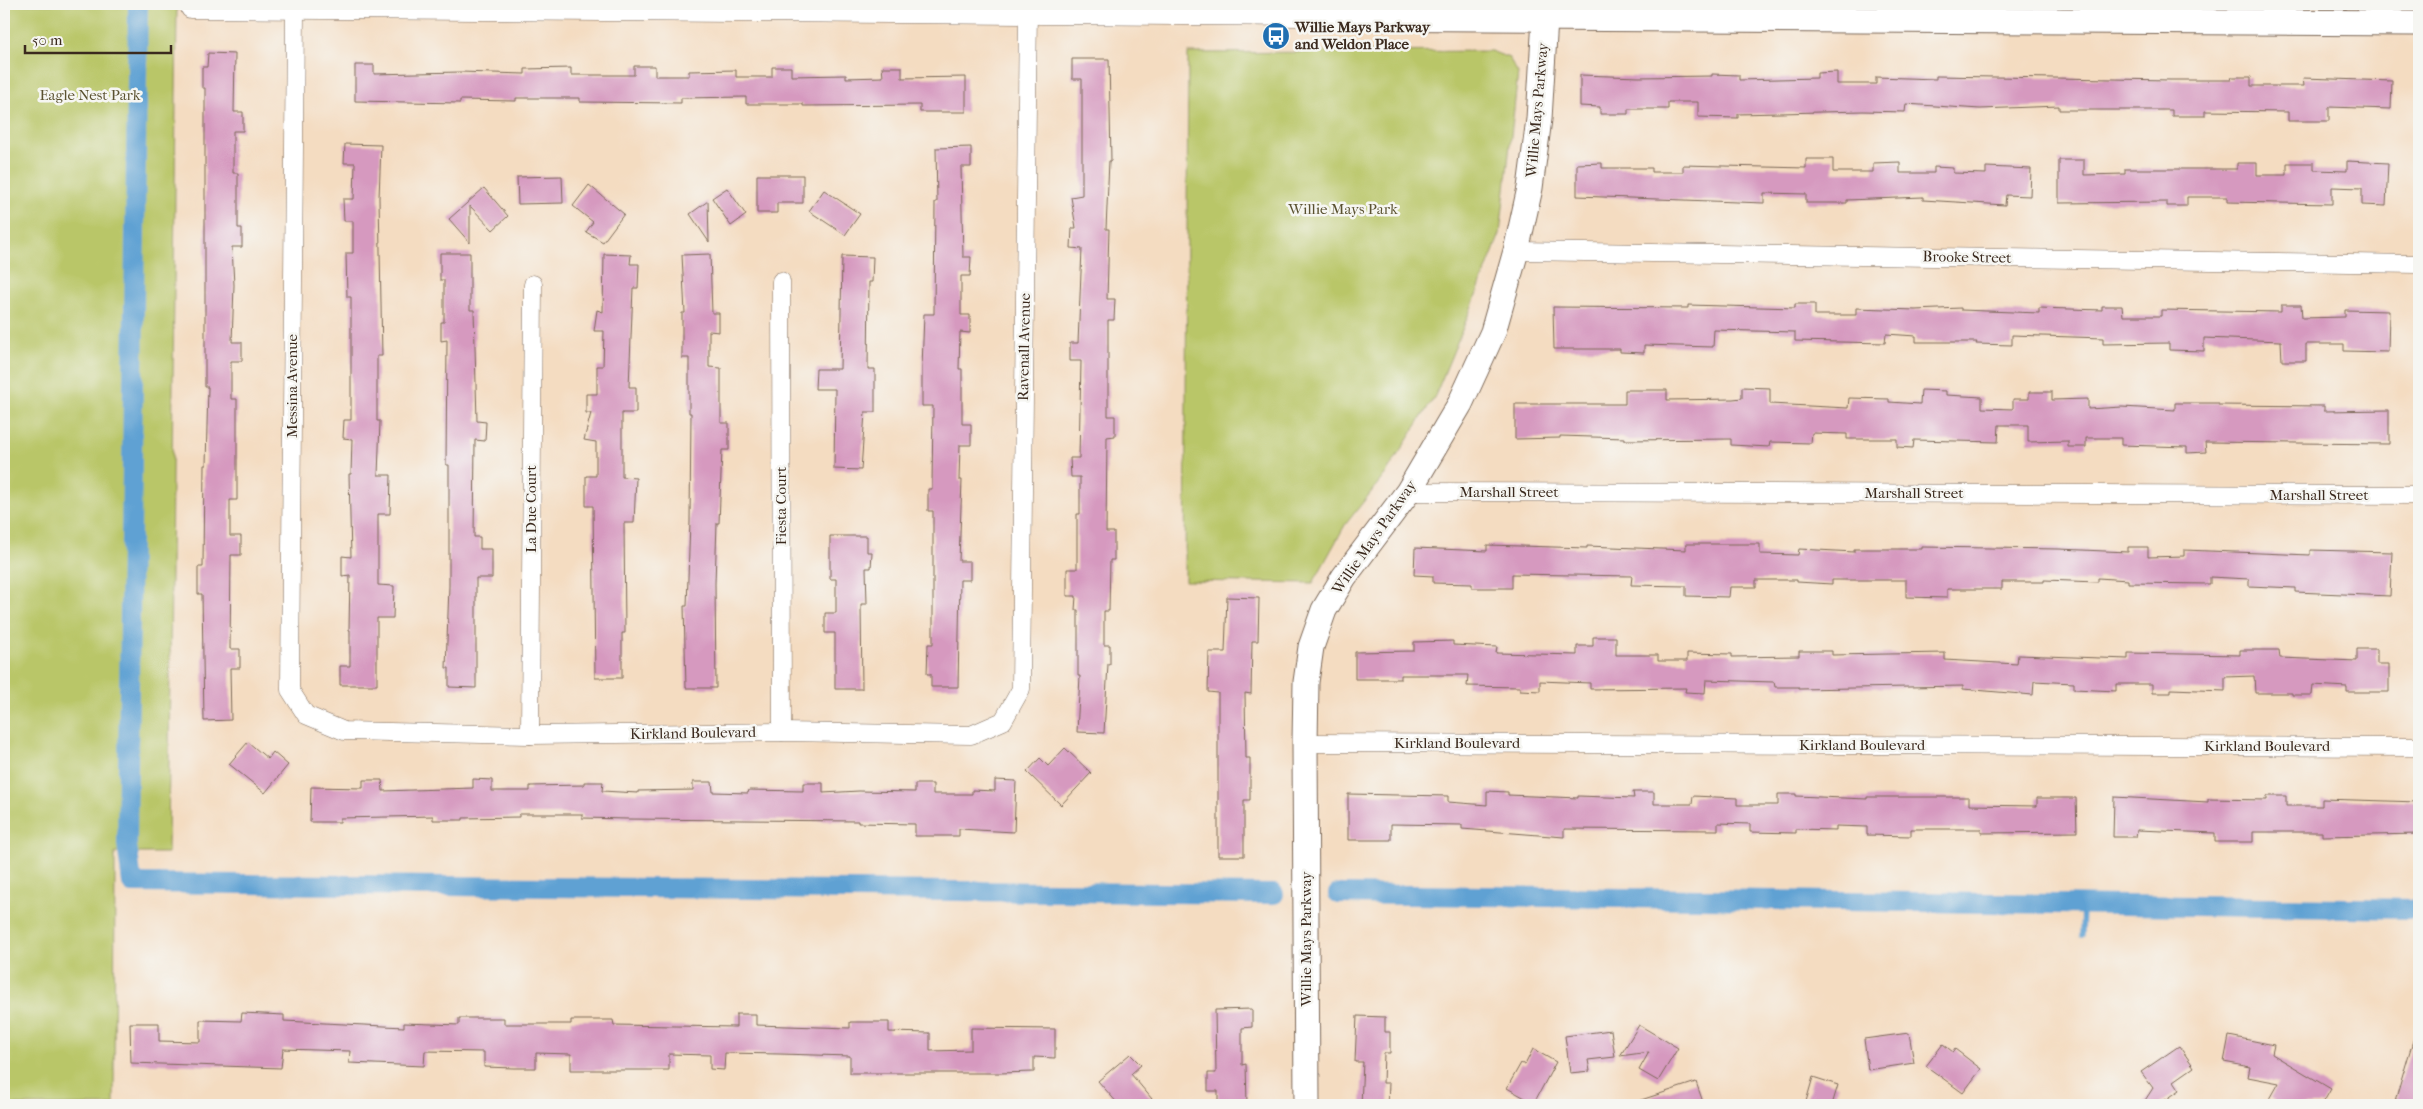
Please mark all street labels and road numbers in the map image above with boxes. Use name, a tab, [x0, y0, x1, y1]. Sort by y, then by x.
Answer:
street label: Willie Mays Parkway	[1522, 41, 1552, 179]
street label: Brooke Street	[1922, 247, 2012, 267]
street label: Ravenall Avenue	[1014, 292, 1034, 401]
street label: Messina Avenue	[283, 334, 301, 438]
street label: La Due Court	[522, 465, 540, 553]
street label: Fiesta Court	[772, 466, 790, 545]
street label: Willie Mays Parkway	[1327, 476, 1421, 598]
street label: Marshall Street	[1460, 483, 1559, 501]
street label: Marshall Street	[1865, 484, 1964, 502]
street label: Marshall Street	[2270, 486, 2369, 504]
street label: Kirkland Boulevard	[630, 723, 757, 743]
street label: Kirkland Boulevard	[1394, 734, 1521, 752]
street label: Kirkland Boulevard	[1799, 736, 1926, 754]
street label: Kirkland Boulevard	[2204, 737, 2331, 755]
street label: Willie Mays Parkway	[1297, 871, 1315, 1007]

